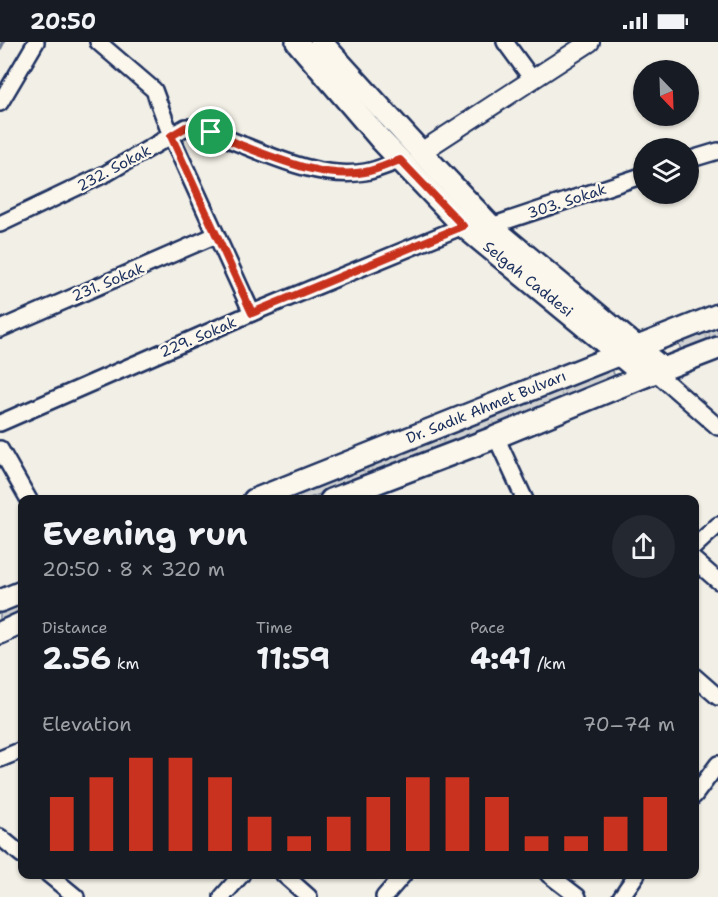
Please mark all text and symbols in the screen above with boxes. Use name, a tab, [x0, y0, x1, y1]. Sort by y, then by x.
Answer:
text: 20:50	[30, 7, 96, 36]
north arrow	[633, 60, 699, 126]
map controls	[633, 60, 699, 204]
pin	[185, 106, 236, 157]
icon: arrive	[194, 115, 227, 148]
button: layers	[633, 138, 699, 204]
street label: 232. Sokak	[73, 140, 155, 196]
street label: 303. Sokak	[525, 179, 609, 223]
street label: Selgah Caddesi	[479, 237, 577, 321]
street label: 231. Sokak	[69, 258, 147, 306]
street label: 229. Sokak	[157, 312, 239, 362]
street label: Dr. Sadık Ahmet Bulvarı	[403, 366, 569, 448]
text: Evening run	[42, 511, 248, 556]
button: share	[612, 515, 675, 578]
text: 20:50 · 8 × 320 m	[42, 556, 225, 582]
text: Distance	[42, 617, 108, 638]
text: Time	[256, 617, 293, 638]
text: Pace	[470, 617, 505, 638]
text: 2.56	[42, 638, 111, 679]
text: 11:59	[256, 638, 330, 679]
text: 4:41	[470, 638, 532, 679]
text: km	[111, 653, 139, 674]
text: /km	[532, 653, 566, 674]
text: Elevation	[42, 711, 132, 737]
text: 70–74 m	[582, 711, 675, 737]

